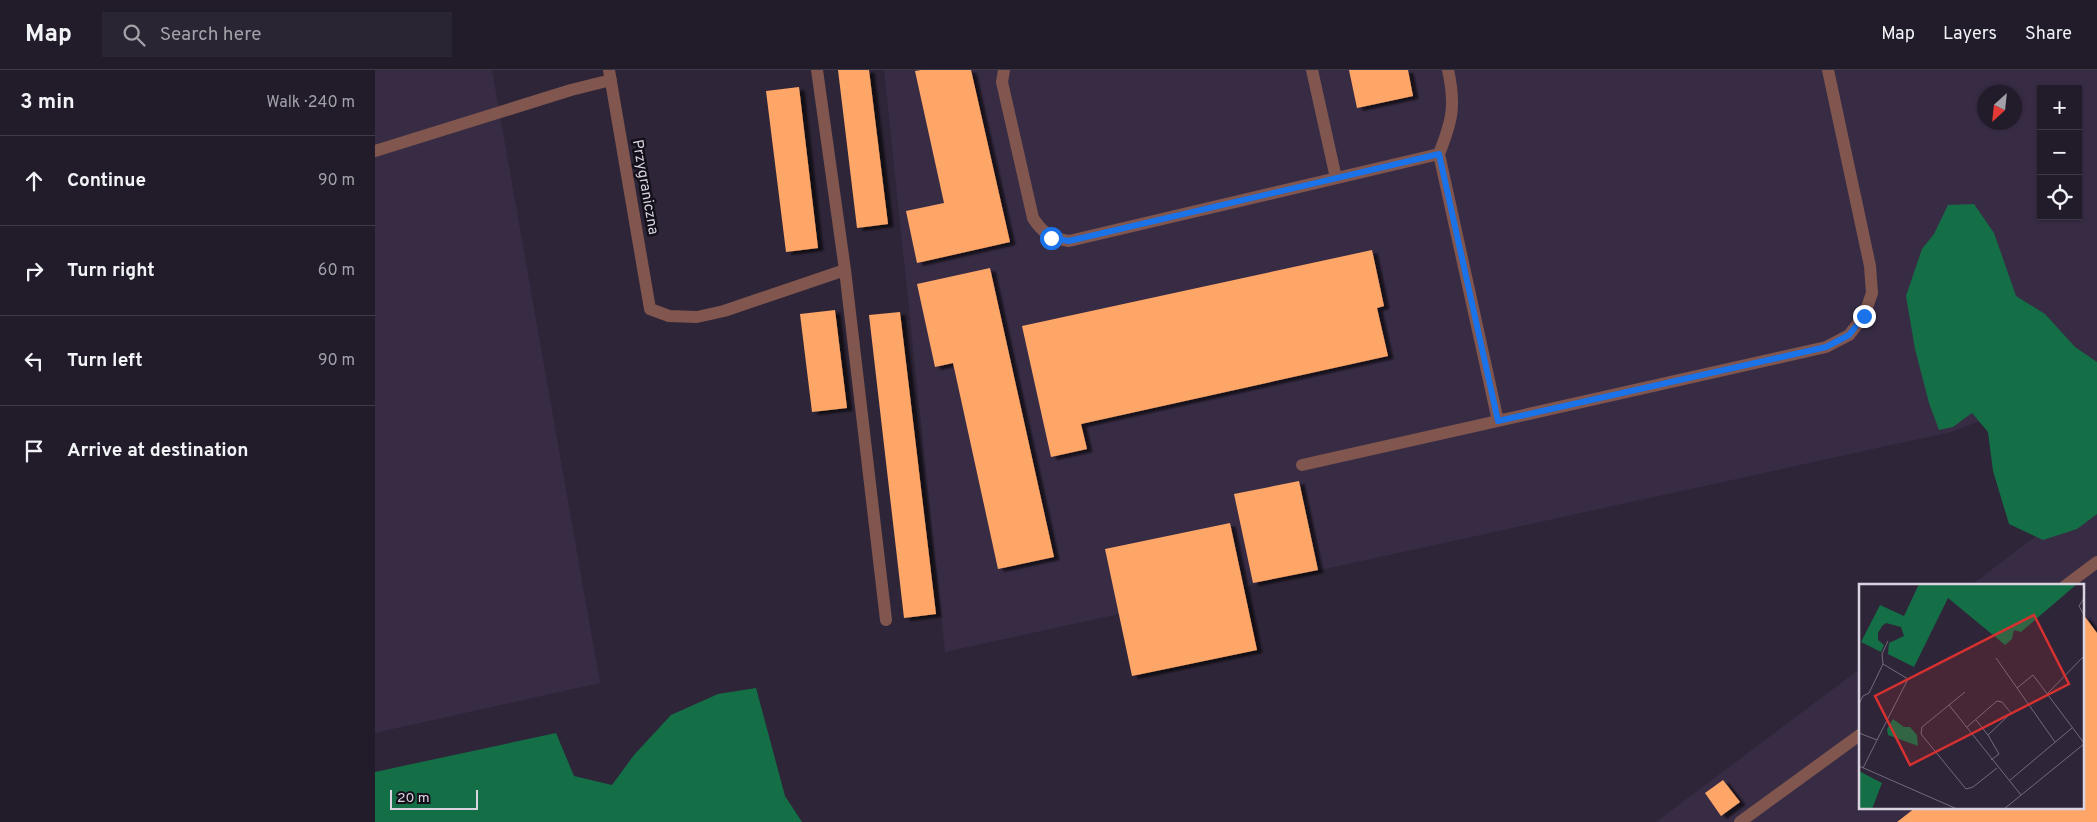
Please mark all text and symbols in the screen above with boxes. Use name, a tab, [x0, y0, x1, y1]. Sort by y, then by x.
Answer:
search box	[102, 12, 452, 57]
text: Map	[25, 20, 72, 50]
icon: search	[120, 21, 148, 49]
text: Search here	[160, 23, 261, 47]
text: Map	[1881, 23, 1915, 46]
text: Layers	[1943, 23, 1997, 46]
text: Share	[2025, 23, 2072, 46]
north arrow	[1977, 85, 2022, 130]
map controls	[2037, 85, 2082, 220]
button: +	[2037, 85, 2082, 130]
text: 3 min	[20, 89, 75, 116]
text: Walk · 240 m	[266, 93, 355, 113]
button: −	[2037, 130, 2082, 175]
street label: Przygraniczna	[627, 138, 662, 236]
icon: ahead	[20, 167, 48, 195]
text: Continue	[67, 169, 146, 193]
text: 90 m	[318, 171, 355, 191]
button: locate	[2037, 175, 2082, 220]
route start	[1040, 227, 1063, 250]
icon: right	[20, 257, 48, 285]
text: Turn right	[67, 259, 155, 283]
text: 60 m	[318, 261, 355, 281]
route end	[1853, 305, 1876, 328]
icon: left	[20, 347, 48, 375]
text: Turn left	[67, 349, 143, 373]
text: 90 m	[318, 351, 355, 371]
icon: arrive	[20, 437, 48, 465]
text: Arrive at destination	[67, 439, 248, 463]
inset map	[1859, 584, 2085, 810]
scale bar	[390, 787, 477, 810]
text: 20 m	[397, 790, 430, 807]

